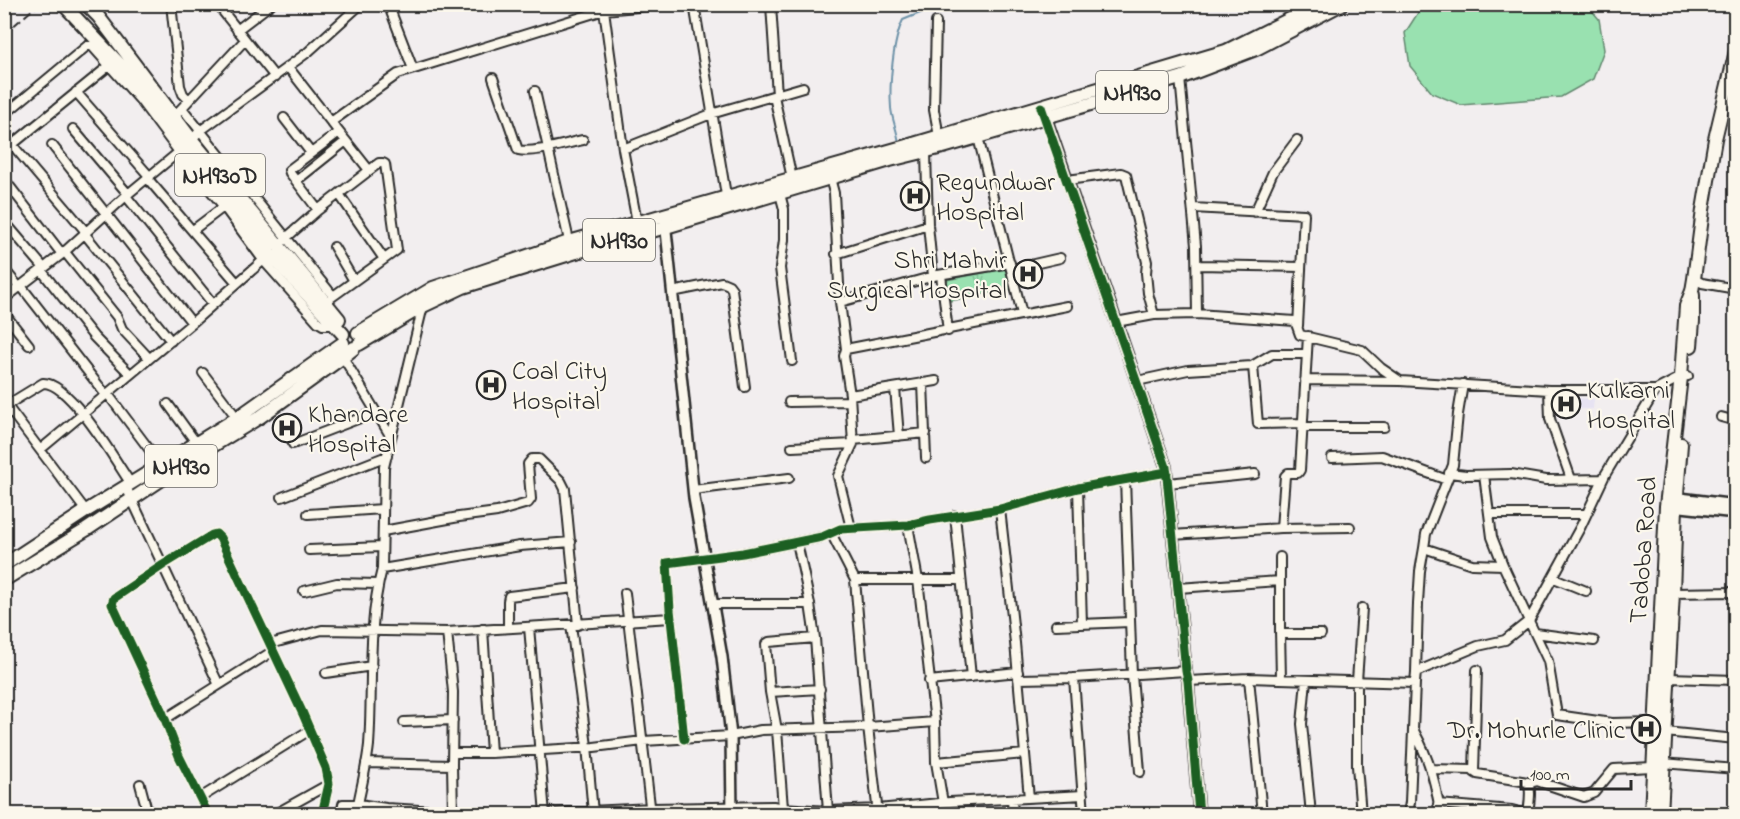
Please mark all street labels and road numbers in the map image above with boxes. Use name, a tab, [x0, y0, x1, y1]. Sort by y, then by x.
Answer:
road number: NH930	[1096, 71, 1168, 113]
road number: NH930D	[175, 154, 265, 196]
road number: NH930	[583, 219, 655, 261]
road number: NH930	[145, 445, 217, 487]
street label: Tadoba Road	[1621, 475, 1669, 625]

